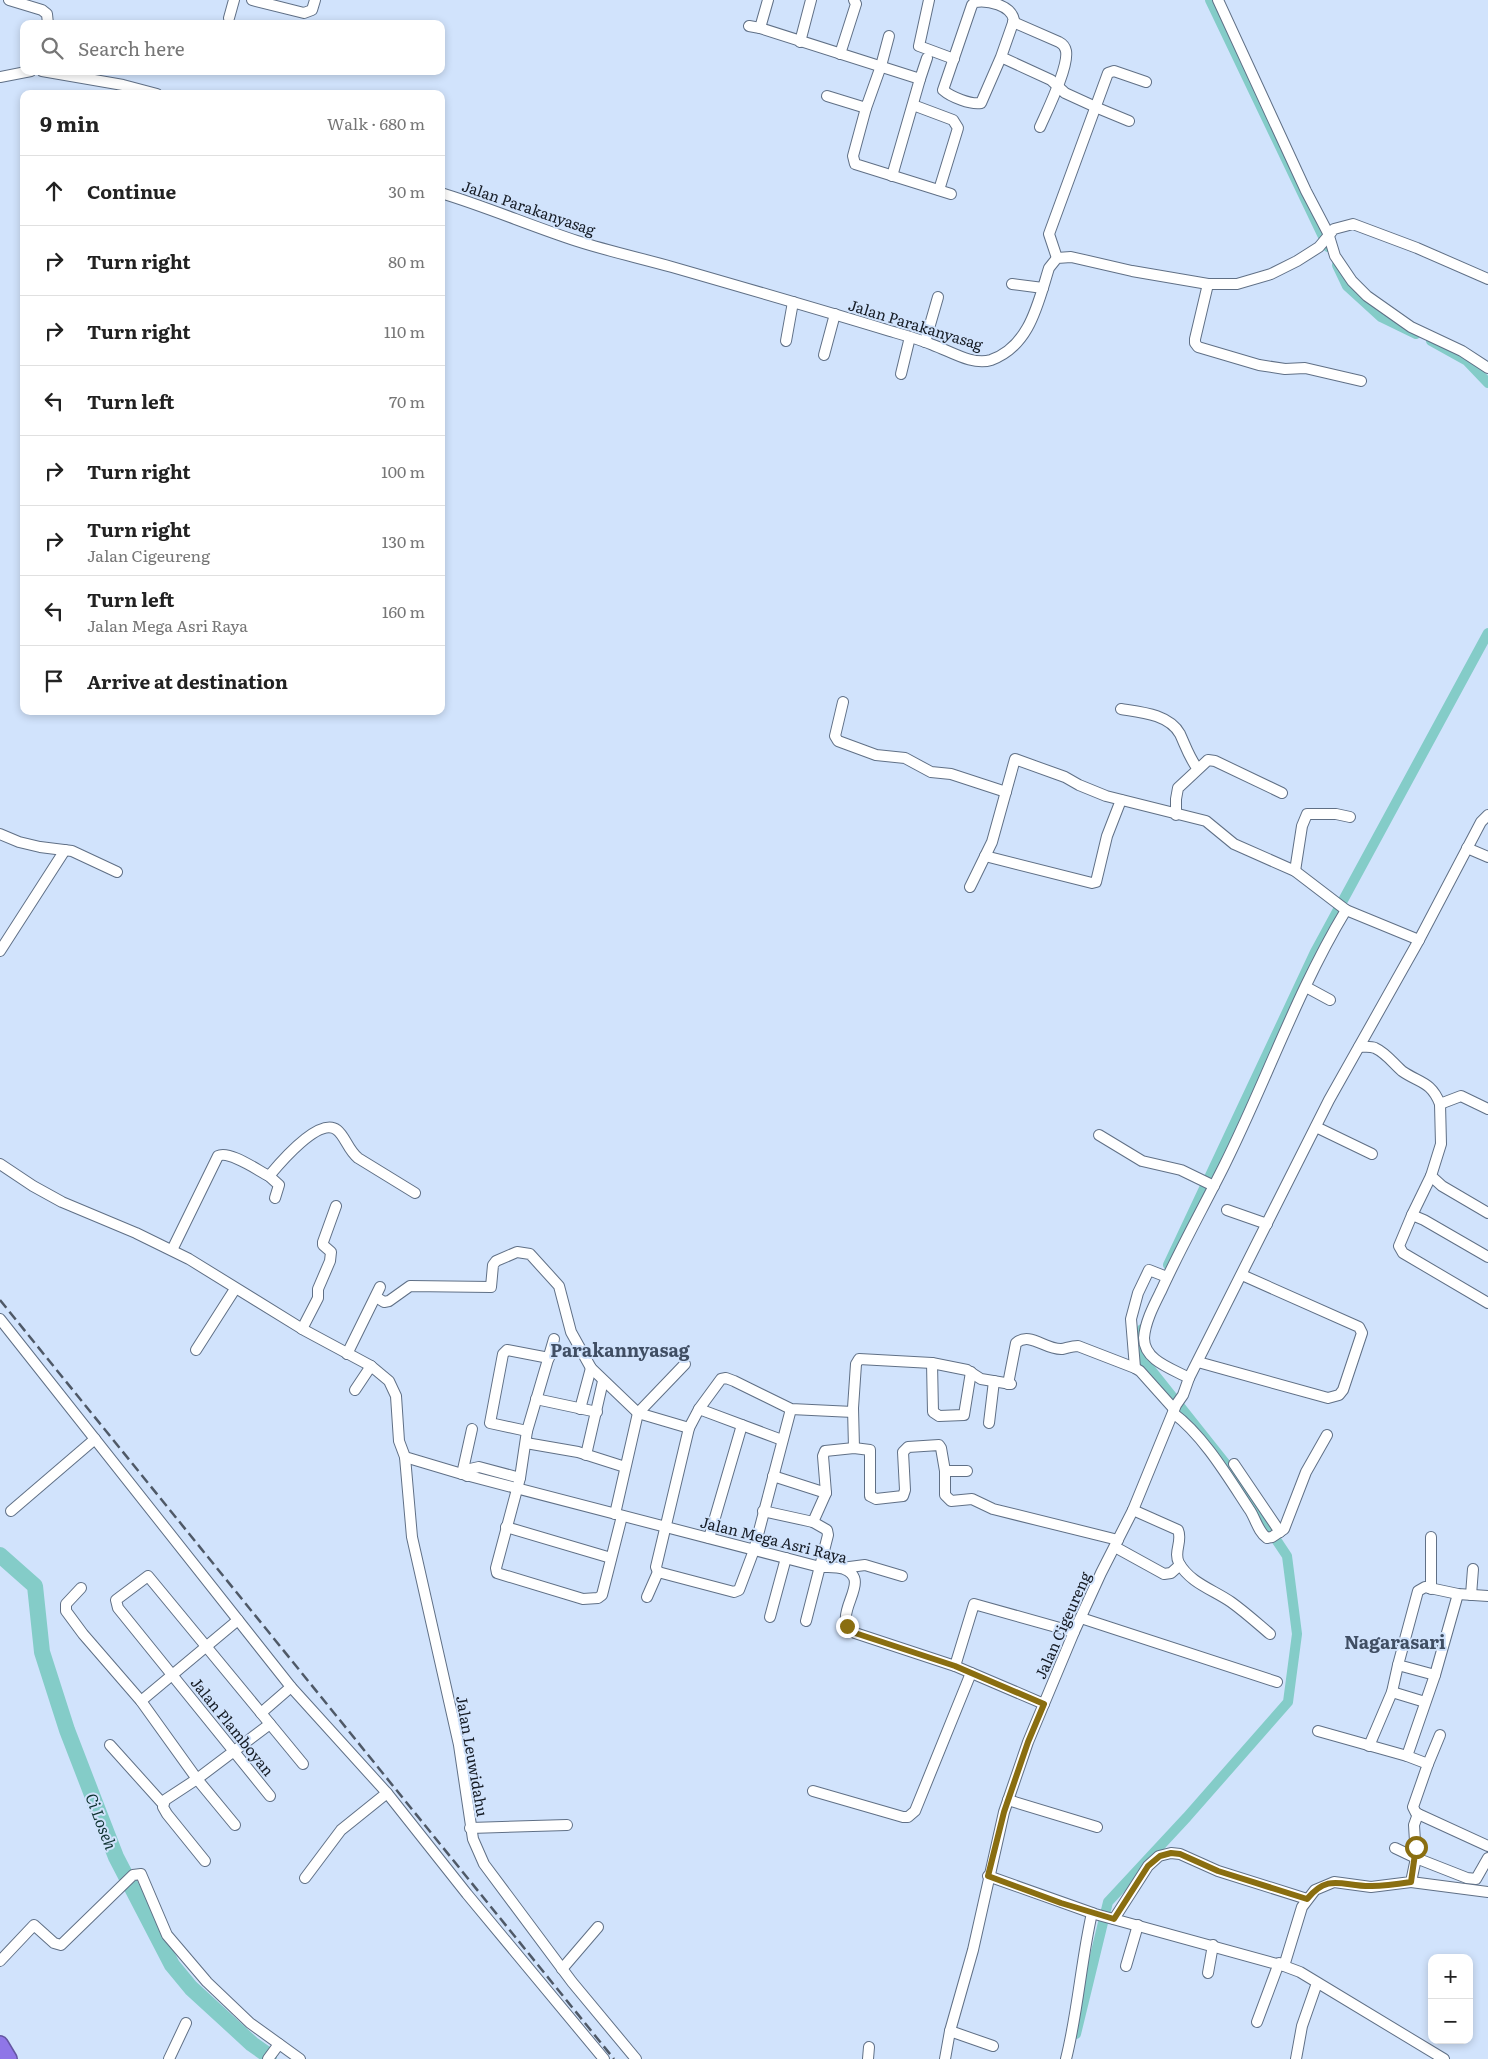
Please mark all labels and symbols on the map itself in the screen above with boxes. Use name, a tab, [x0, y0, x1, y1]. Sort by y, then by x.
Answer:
street label: Jalan Parakanyasag	[459, 173, 599, 241]
street label: Jalan Parakanyasag	[846, 293, 987, 356]
district label: Parakannyasag	[550, 1336, 691, 1363]
street label: Jalan Mega Asri Raya	[698, 1510, 851, 1569]
street label: Jalan Cigeureng	[1028, 1567, 1096, 1682]
route end	[836, 1615, 859, 1638]
district label: Nagarasari	[1344, 1628, 1446, 1655]
street label: Jalan Plamboyan	[186, 1671, 280, 1781]
street label: Jalan Leuwidahu	[451, 1694, 495, 1819]
water label: Ci Loseh	[80, 1789, 124, 1853]
route start	[1405, 1836, 1428, 1859]

